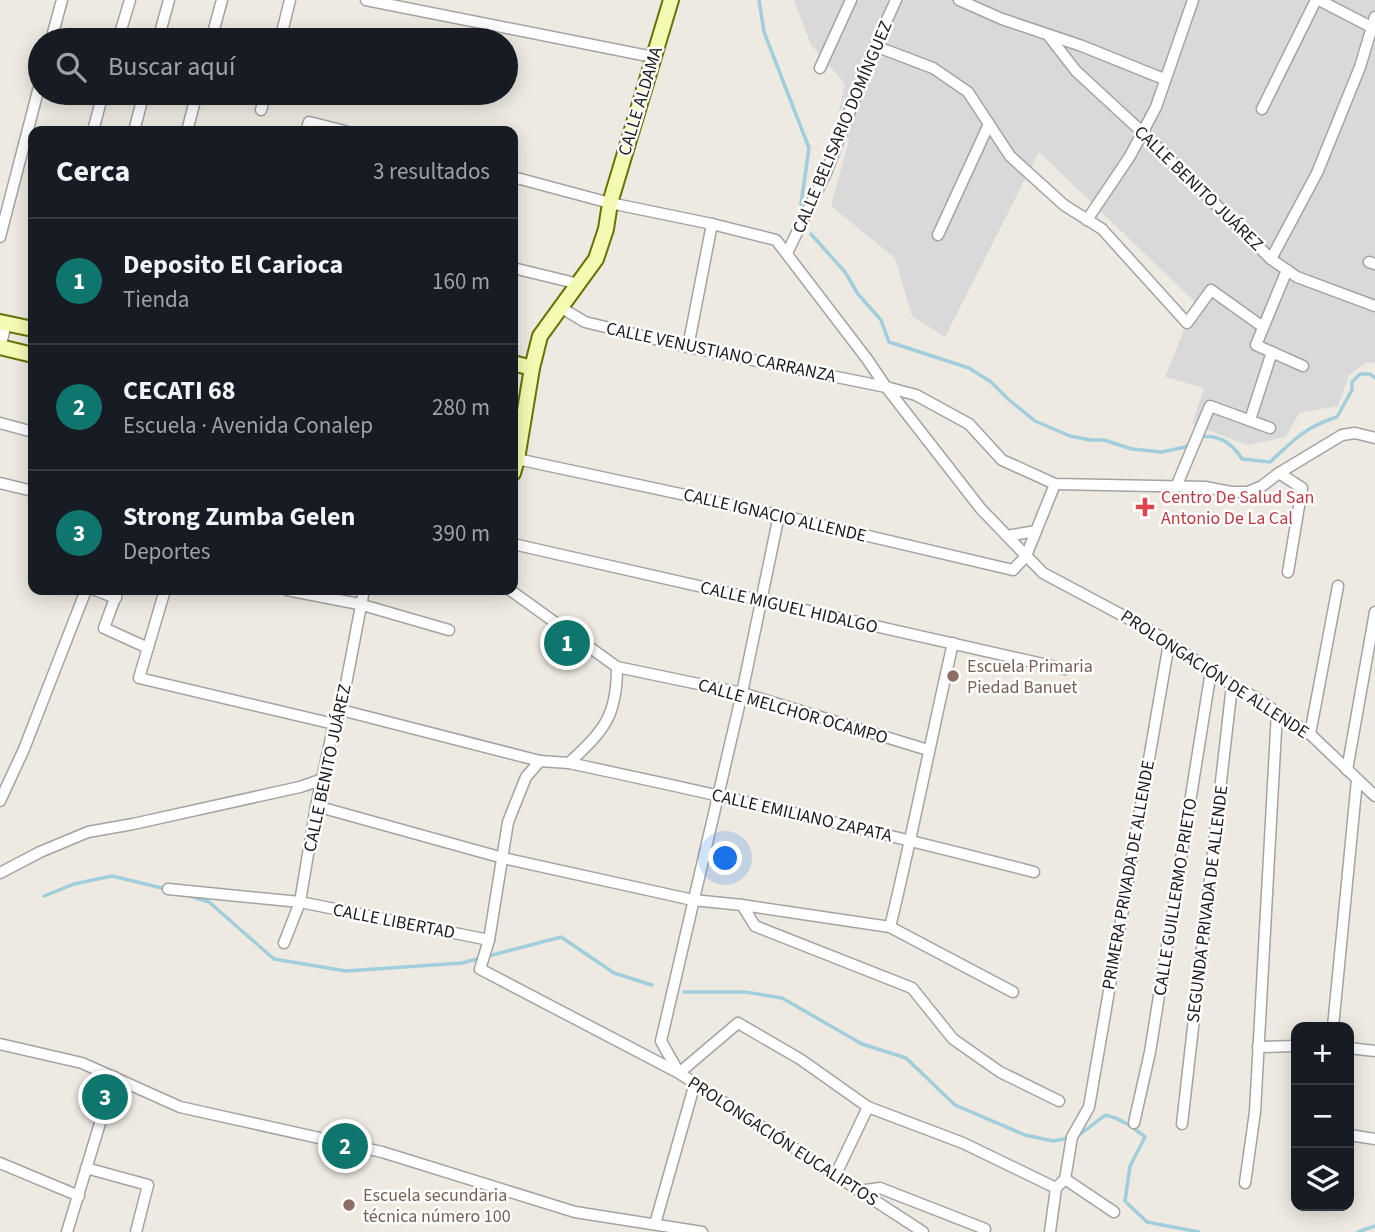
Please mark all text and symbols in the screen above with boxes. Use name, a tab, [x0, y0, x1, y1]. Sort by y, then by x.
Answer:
street label: CALLE BELISARIO DOMÍNGUEZ	[786, 17, 899, 237]
search box	[28, 28, 518, 105]
street label: CALLE ALDAMA	[612, 43, 669, 159]
icon: search	[52, 48, 90, 86]
text: Buscar aquí	[108, 48, 235, 85]
street label: CALLE BENITO JUÁREZ	[1128, 120, 1269, 257]
text: Cerca	[56, 150, 130, 193]
text: 3 resultados	[373, 155, 490, 188]
text: Deposito El Carioca	[123, 246, 343, 283]
text: 1	[73, 265, 85, 298]
text: 160 m	[432, 265, 490, 298]
text: Tienda	[123, 283, 189, 316]
street label: CALLE VENUSTIANO CARRANZA	[604, 316, 838, 389]
text: CECATI 68	[123, 372, 235, 409]
text: 2	[73, 391, 85, 424]
text: 280 m	[432, 391, 490, 424]
text: Escuela · Avenida Conalep	[123, 409, 373, 442]
street label: CALLE IGNACIO ALLENDE	[681, 482, 869, 549]
place label: Centro De Salud San Antonio De La Cal	[1161, 485, 1314, 531]
marker: Centro De Salud San Antonio De La Cal	[1135, 497, 1155, 517]
text: Strong Zumba Gelen	[123, 498, 355, 535]
text: 3	[73, 517, 85, 550]
text: 390 m	[432, 517, 490, 550]
text: Deportes	[123, 535, 210, 568]
street label: CALLE MIGUEL HIDALGO	[698, 575, 880, 640]
street label: PROLONGACIÓN DE ALLENDE	[1116, 604, 1314, 745]
pin: 1	[544, 617, 590, 669]
place label: Escuela Primaria Piedad Banuet	[967, 654, 1093, 700]
marker: Escuela Primaria Piedad Banuet	[945, 668, 961, 684]
street label: CALLE MELCHOR OCAMPO	[695, 672, 891, 751]
street label: CALLE BENITO JUÁREZ	[297, 682, 357, 854]
street label: PRIMERA PRIVADA DE ALLENDE	[1096, 758, 1161, 992]
street label: CALLE EMILIANO ZAPATA	[709, 783, 895, 848]
street label: SEGUNDA PRIVADA DE ALLENDE	[1181, 784, 1234, 1024]
street label: CALLE GUILLERMO PRIETO	[1148, 796, 1203, 998]
your location	[708, 841, 742, 875]
street label: CALLE LIBERTAD	[331, 897, 457, 946]
map controls	[1291, 1022, 1354, 1211]
button: +	[1291, 1022, 1354, 1085]
street label: PROLONGACIÓN EUCALIPTOS	[683, 1070, 883, 1212]
pin: 3	[82, 1071, 128, 1123]
button: −	[1291, 1085, 1354, 1148]
pin: 2	[322, 1120, 368, 1172]
button: layers	[1291, 1148, 1354, 1211]
place label: Escuela secundaria técnica número 100	[363, 1183, 511, 1229]
marker: Escuela secundaria técnica número 100	[341, 1197, 357, 1213]

